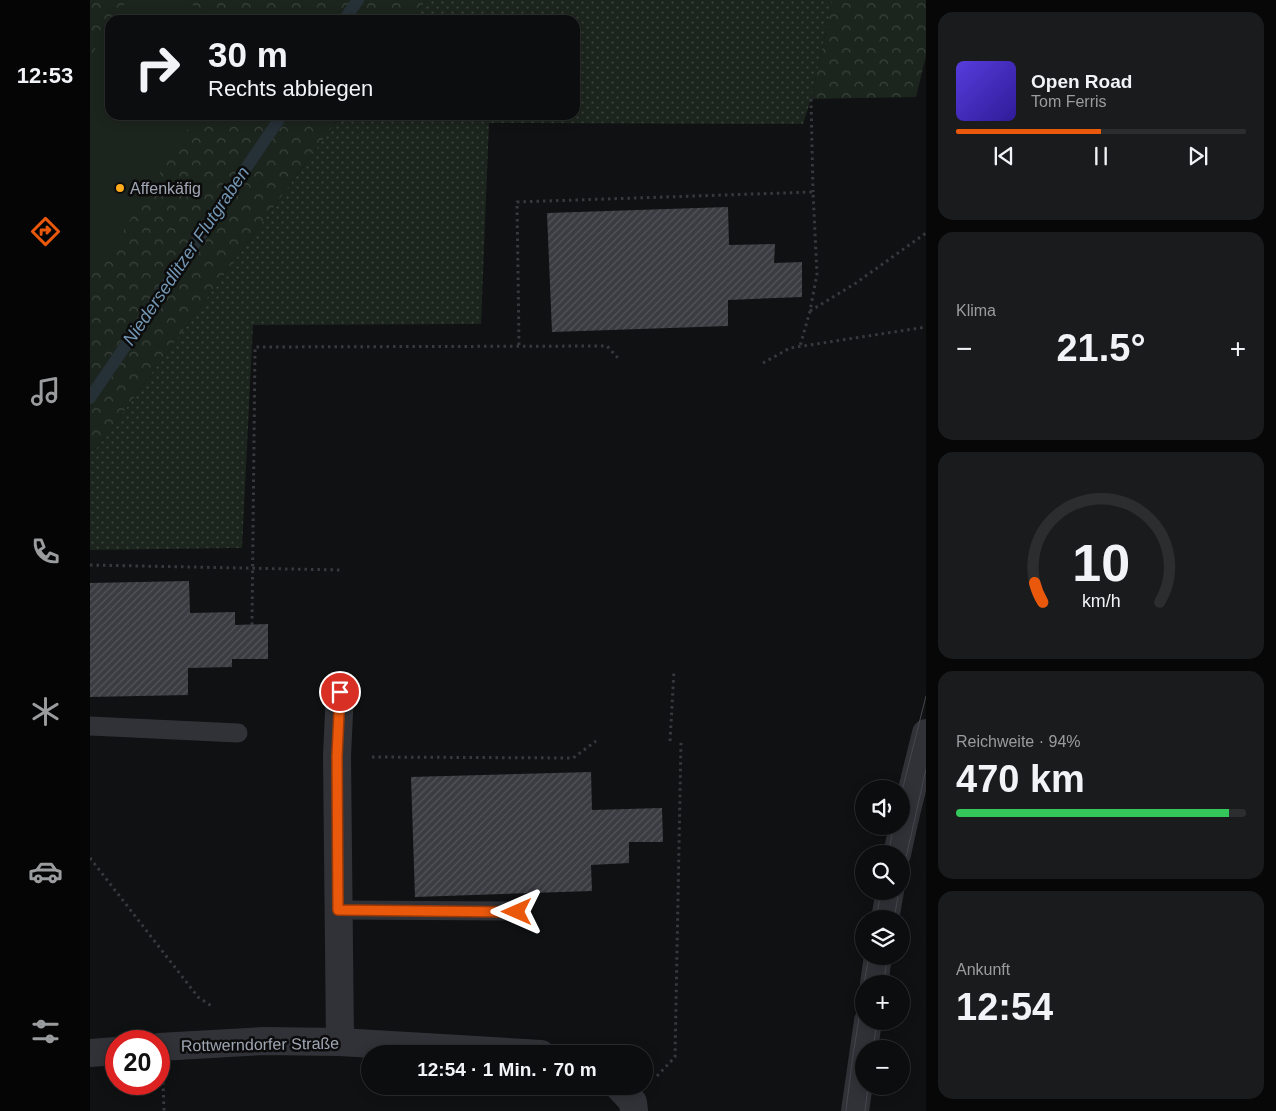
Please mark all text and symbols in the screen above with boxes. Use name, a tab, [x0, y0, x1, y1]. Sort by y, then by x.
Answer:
icon: right	[125, 35, 190, 100]
text: 30 m	[208, 35, 288, 74]
text: 12:53	[17, 63, 73, 88]
text: Open Road	[1031, 71, 1132, 92]
text: Rechts abbiegen	[208, 76, 373, 101]
text: Tom Ferris	[1031, 93, 1107, 110]
icon: previous	[990, 142, 1018, 170]
icon: pause	[1087, 142, 1115, 170]
icon: next	[1184, 142, 1212, 170]
water label: Niedersedlitzer Flutgraben	[119, 163, 253, 349]
place label: Affenkäfig	[130, 180, 201, 197]
marker: Affenkäfig	[114, 182, 126, 194]
icon: directions	[28, 214, 63, 249]
text: Klima	[956, 302, 996, 319]
text: 21.5°	[1056, 327, 1146, 369]
text: −	[956, 333, 972, 364]
text: +	[1230, 333, 1246, 364]
icon: music	[28, 374, 63, 409]
icon: phone	[28, 534, 63, 569]
text: 10	[1072, 534, 1130, 592]
text: km/h	[1082, 591, 1120, 611]
pin	[319, 671, 361, 713]
icon: arrive	[326, 678, 354, 706]
icon: climate	[28, 694, 63, 729]
text: Reichweite · 94%	[956, 733, 1081, 750]
text: 470 km	[956, 758, 1085, 800]
map controls	[855, 780, 910, 1095]
button: sound	[855, 780, 910, 835]
button: search	[855, 845, 910, 900]
icon: car	[28, 854, 63, 889]
position arrow	[490, 885, 542, 937]
button: layers	[855, 910, 910, 965]
text: Ankunft	[956, 961, 1010, 978]
button: +	[855, 975, 910, 1030]
text: 12:54	[956, 986, 1053, 1028]
icon: filters	[28, 1014, 63, 1049]
speed limit sign: 20	[105, 1030, 170, 1095]
street label: Rottwerndorfer Straße	[181, 1035, 339, 1054]
button: −	[855, 1040, 910, 1095]
text: 12:54 · 1 Min. · 70 m	[417, 1059, 597, 1080]

